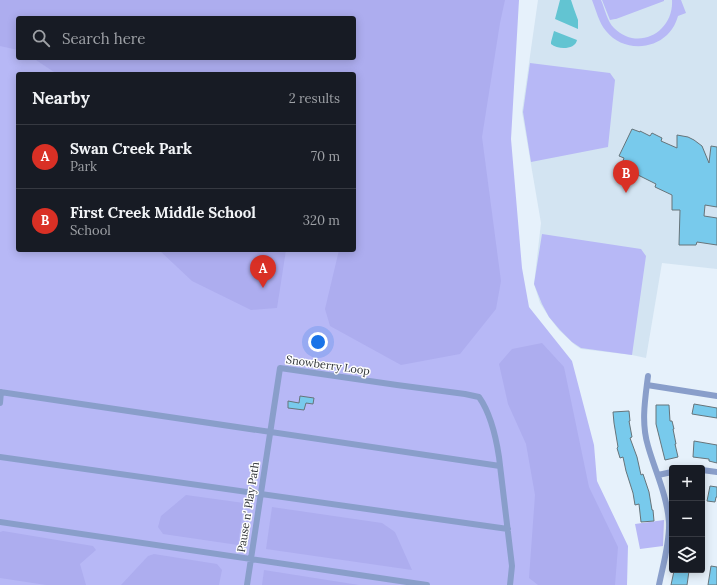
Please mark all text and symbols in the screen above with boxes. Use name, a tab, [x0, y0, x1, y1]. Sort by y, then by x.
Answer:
search box	[16, 16, 356, 60]
icon: search	[30, 27, 52, 49]
text: Search here	[62, 29, 145, 48]
text: Nearby	[32, 87, 90, 109]
text: 2 results	[289, 90, 340, 107]
text: Swan Creek Park	[70, 139, 192, 158]
text: A	[41, 148, 49, 165]
text: 70 m	[311, 148, 340, 165]
text: Park	[70, 158, 97, 175]
pin: B	[613, 160, 639, 193]
text: First Creek Middle School	[70, 203, 256, 222]
text: B	[41, 212, 49, 229]
text: 320 m	[303, 212, 340, 229]
text: School	[70, 222, 111, 239]
pin: A	[250, 255, 276, 288]
your location	[308, 332, 328, 352]
street label: Snowberry Loop	[285, 352, 371, 378]
street label: Pause n' Play Path	[234, 460, 262, 553]
map controls	[669, 465, 705, 573]
button: +	[669, 465, 705, 501]
button: −	[669, 501, 705, 537]
button: layers	[669, 537, 705, 573]

